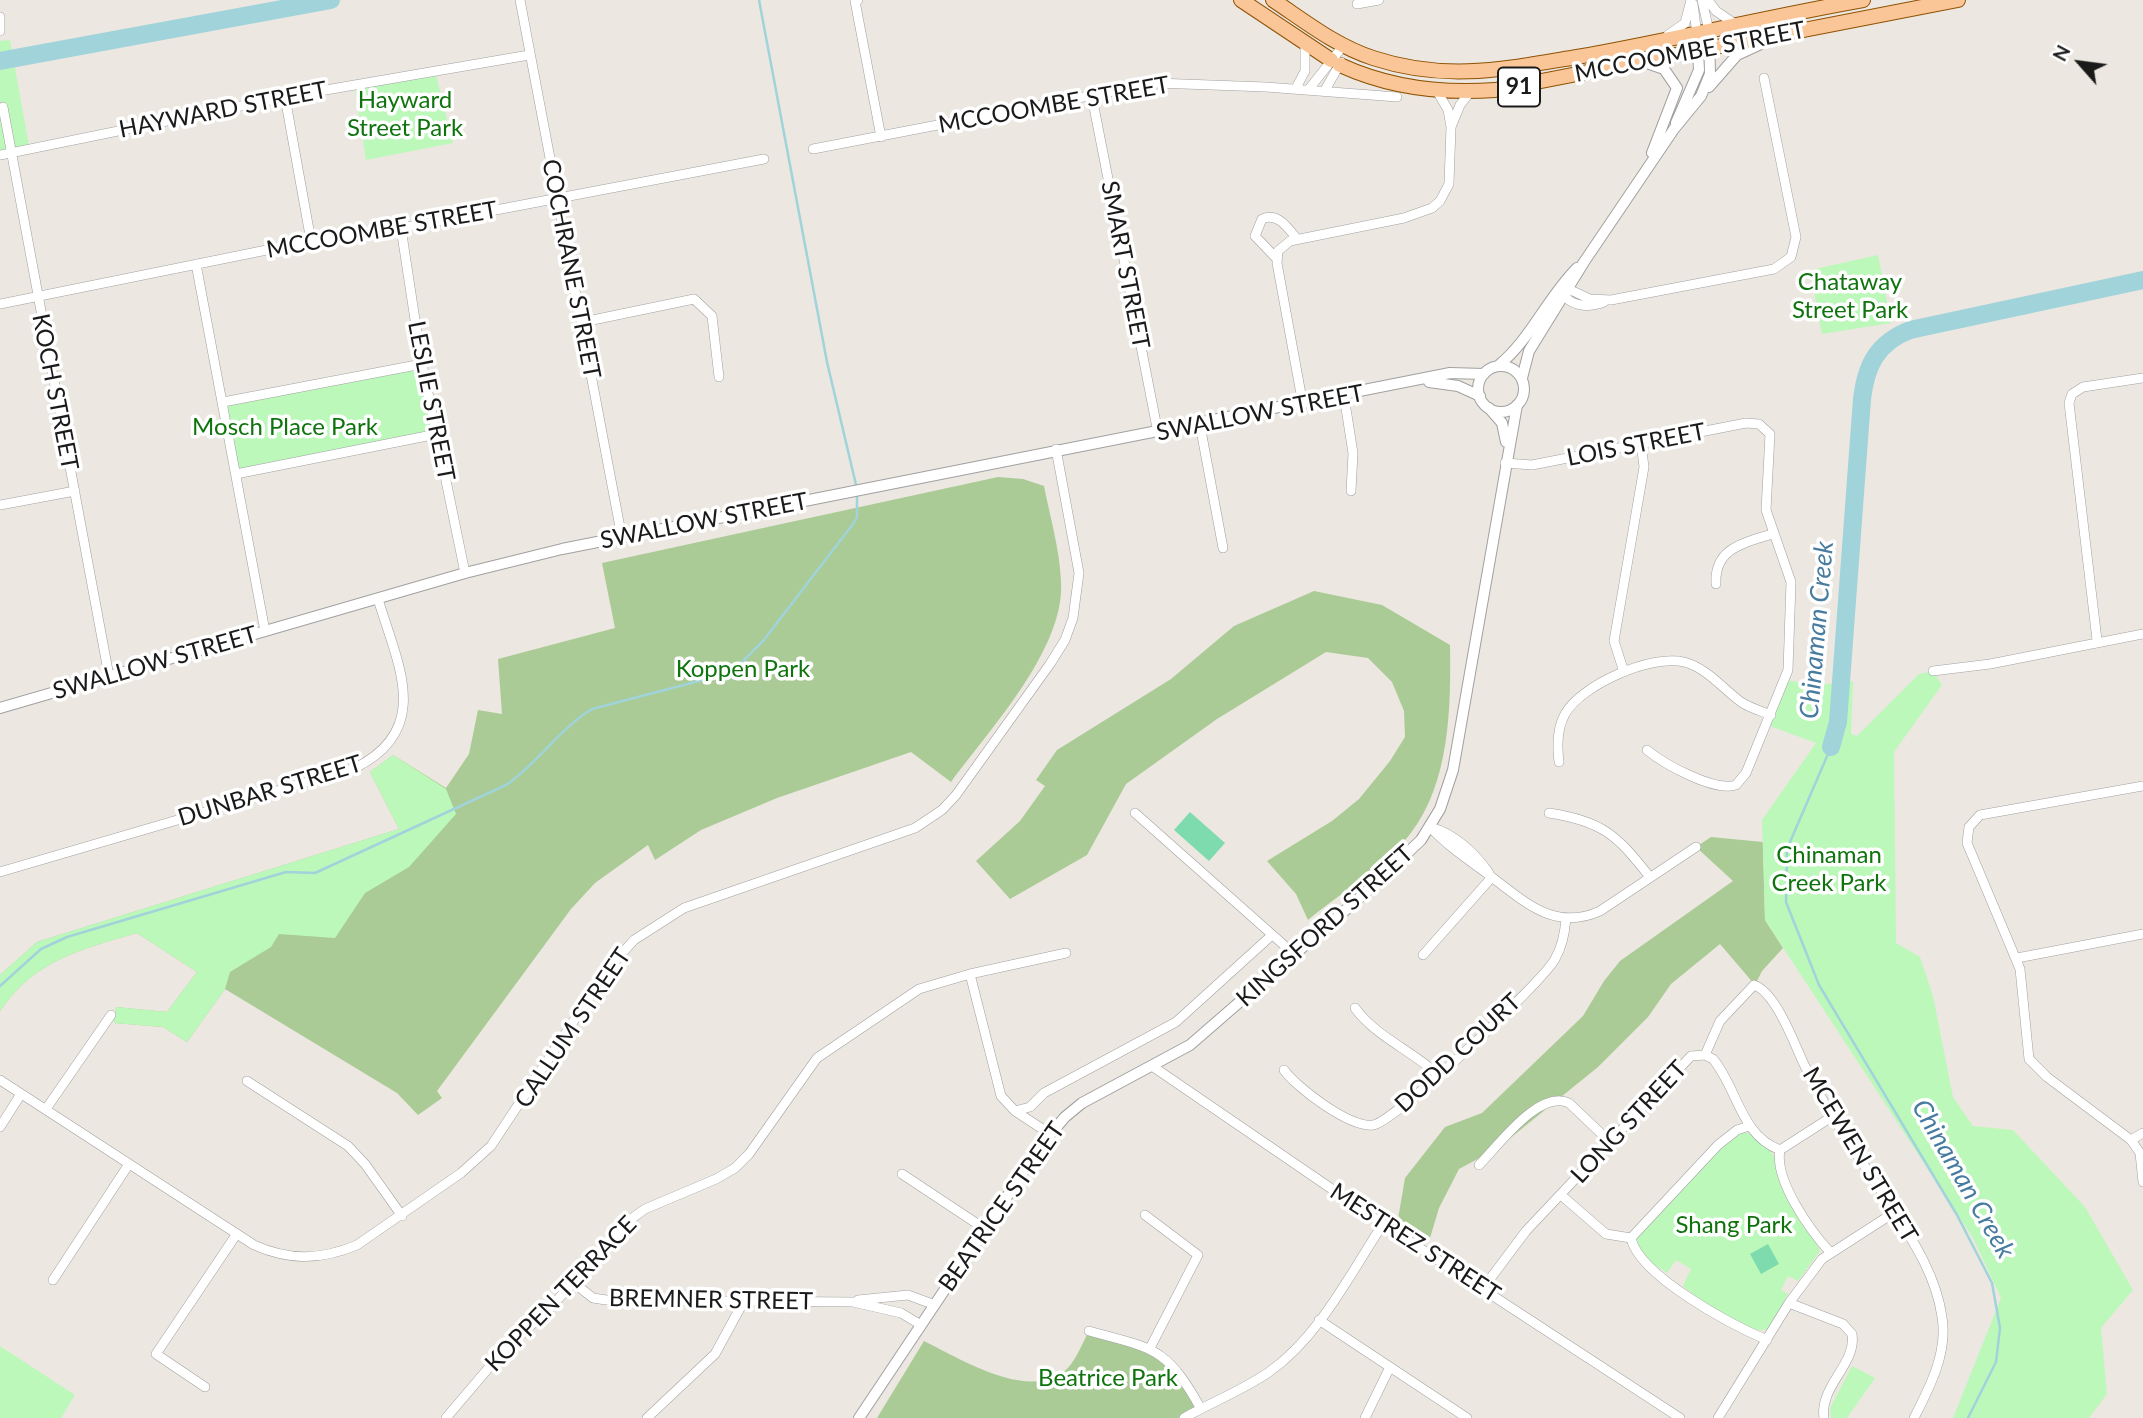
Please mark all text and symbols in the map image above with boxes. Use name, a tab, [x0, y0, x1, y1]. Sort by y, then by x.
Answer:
street label: MCCOOMBE STREET	[1572, 16, 1808, 88]
north arrow	[2045, 28, 2115, 98]
text: N	[2047, 41, 2075, 65]
road number: 91	[1498, 68, 1540, 106]
street label: MCCOOMBE STREET	[936, 70, 1172, 140]
street label: HAYWARD STREET	[116, 76, 330, 144]
park label: Hayward Street Park	[347, 86, 463, 142]
street label: COCHRANE STREET	[536, 157, 606, 381]
street label: SMART STREET	[1095, 179, 1155, 351]
street label: MCCOOMBE STREET	[264, 195, 500, 265]
park label: Chataway Street Park	[1792, 268, 1908, 324]
street label: KOCH STREET	[26, 311, 84, 473]
street label: LESLIE STREET	[401, 319, 461, 483]
street label: SWALLOW STREET	[1154, 379, 1366, 447]
park label: Mosch Place Park	[192, 413, 378, 441]
street label: LOIS STREET	[1564, 417, 1708, 473]
street label: SWALLOW STREET	[598, 487, 810, 555]
water label: Chinaman Creek	[1794, 540, 1840, 720]
street label: SWALLOW STREET	[50, 620, 260, 706]
park label: Koppen Park	[676, 655, 810, 683]
street label: DUNBAR STREET	[174, 749, 366, 833]
street label: KINGSFORD STREET	[1231, 839, 1419, 1013]
park label: Chinaman Creek Park	[1772, 841, 1886, 897]
street label: CALLUM STREET	[509, 943, 637, 1113]
street label: DODD COURT	[1389, 987, 1527, 1119]
street label: LONG STREET	[1565, 1055, 1693, 1189]
street label: MCEWEN STREET	[1796, 1062, 1924, 1248]
water label: Chinaman Creek	[1905, 1094, 2021, 1264]
street label: BEATRICE STREET	[933, 1117, 1071, 1297]
street label: MESTREZ STREET	[1325, 1177, 1505, 1309]
street label: KOPPEN TERRACE	[479, 1210, 643, 1378]
park label: Shang Park	[1675, 1211, 1793, 1239]
street label: BREMNER STREET	[609, 1284, 813, 1316]
park label: Beatrice Park	[1038, 1364, 1178, 1392]

